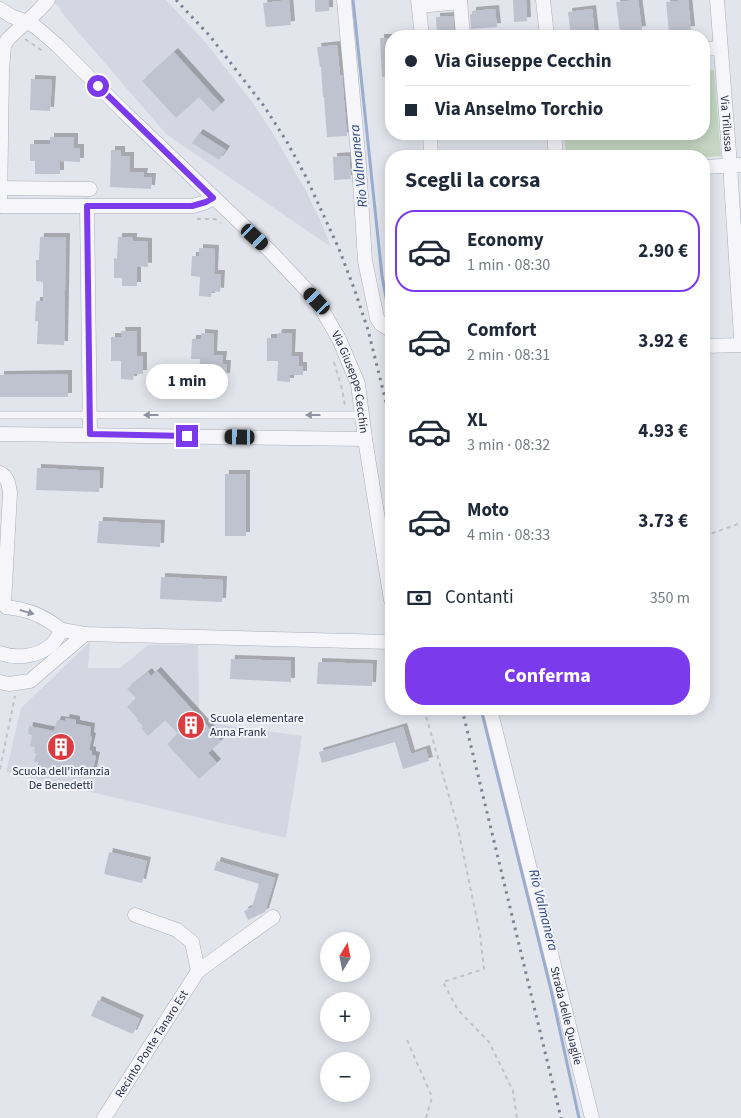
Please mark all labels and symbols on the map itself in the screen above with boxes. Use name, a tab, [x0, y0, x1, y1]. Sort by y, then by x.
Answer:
route start	[87, 75, 109, 97]
street label: Via Trilussa	[716, 95, 737, 152]
water label: Rio Valmanera	[345, 123, 373, 209]
car	[238, 221, 271, 253]
car	[301, 285, 332, 317]
street label: Via Giuseppe Cecchin	[327, 328, 373, 434]
callout: 1 min	[146, 364, 228, 398]
one-way arrow	[143, 411, 159, 419]
one-way arrow	[305, 411, 321, 419]
route end	[176, 425, 198, 447]
car	[224, 429, 255, 445]
one-way arrow	[20, 608, 35, 616]
building icon: Scuola elementare Anna Frank	[176, 710, 206, 740]
place label: Scuola elementare Anna Frank	[210, 710, 304, 741]
building icon: Scuola dell'infanzia De Benedetti	[46, 732, 76, 762]
place label: Scuola dell'infanzia De Benedetti	[12, 763, 110, 794]
water label: Rio Valmanera	[523, 867, 563, 953]
north arrow	[320, 932, 370, 982]
street label: Strada delle Quaglie	[546, 965, 587, 1067]
street label: Recinto Ponte Tanaro Est	[111, 987, 192, 1101]

